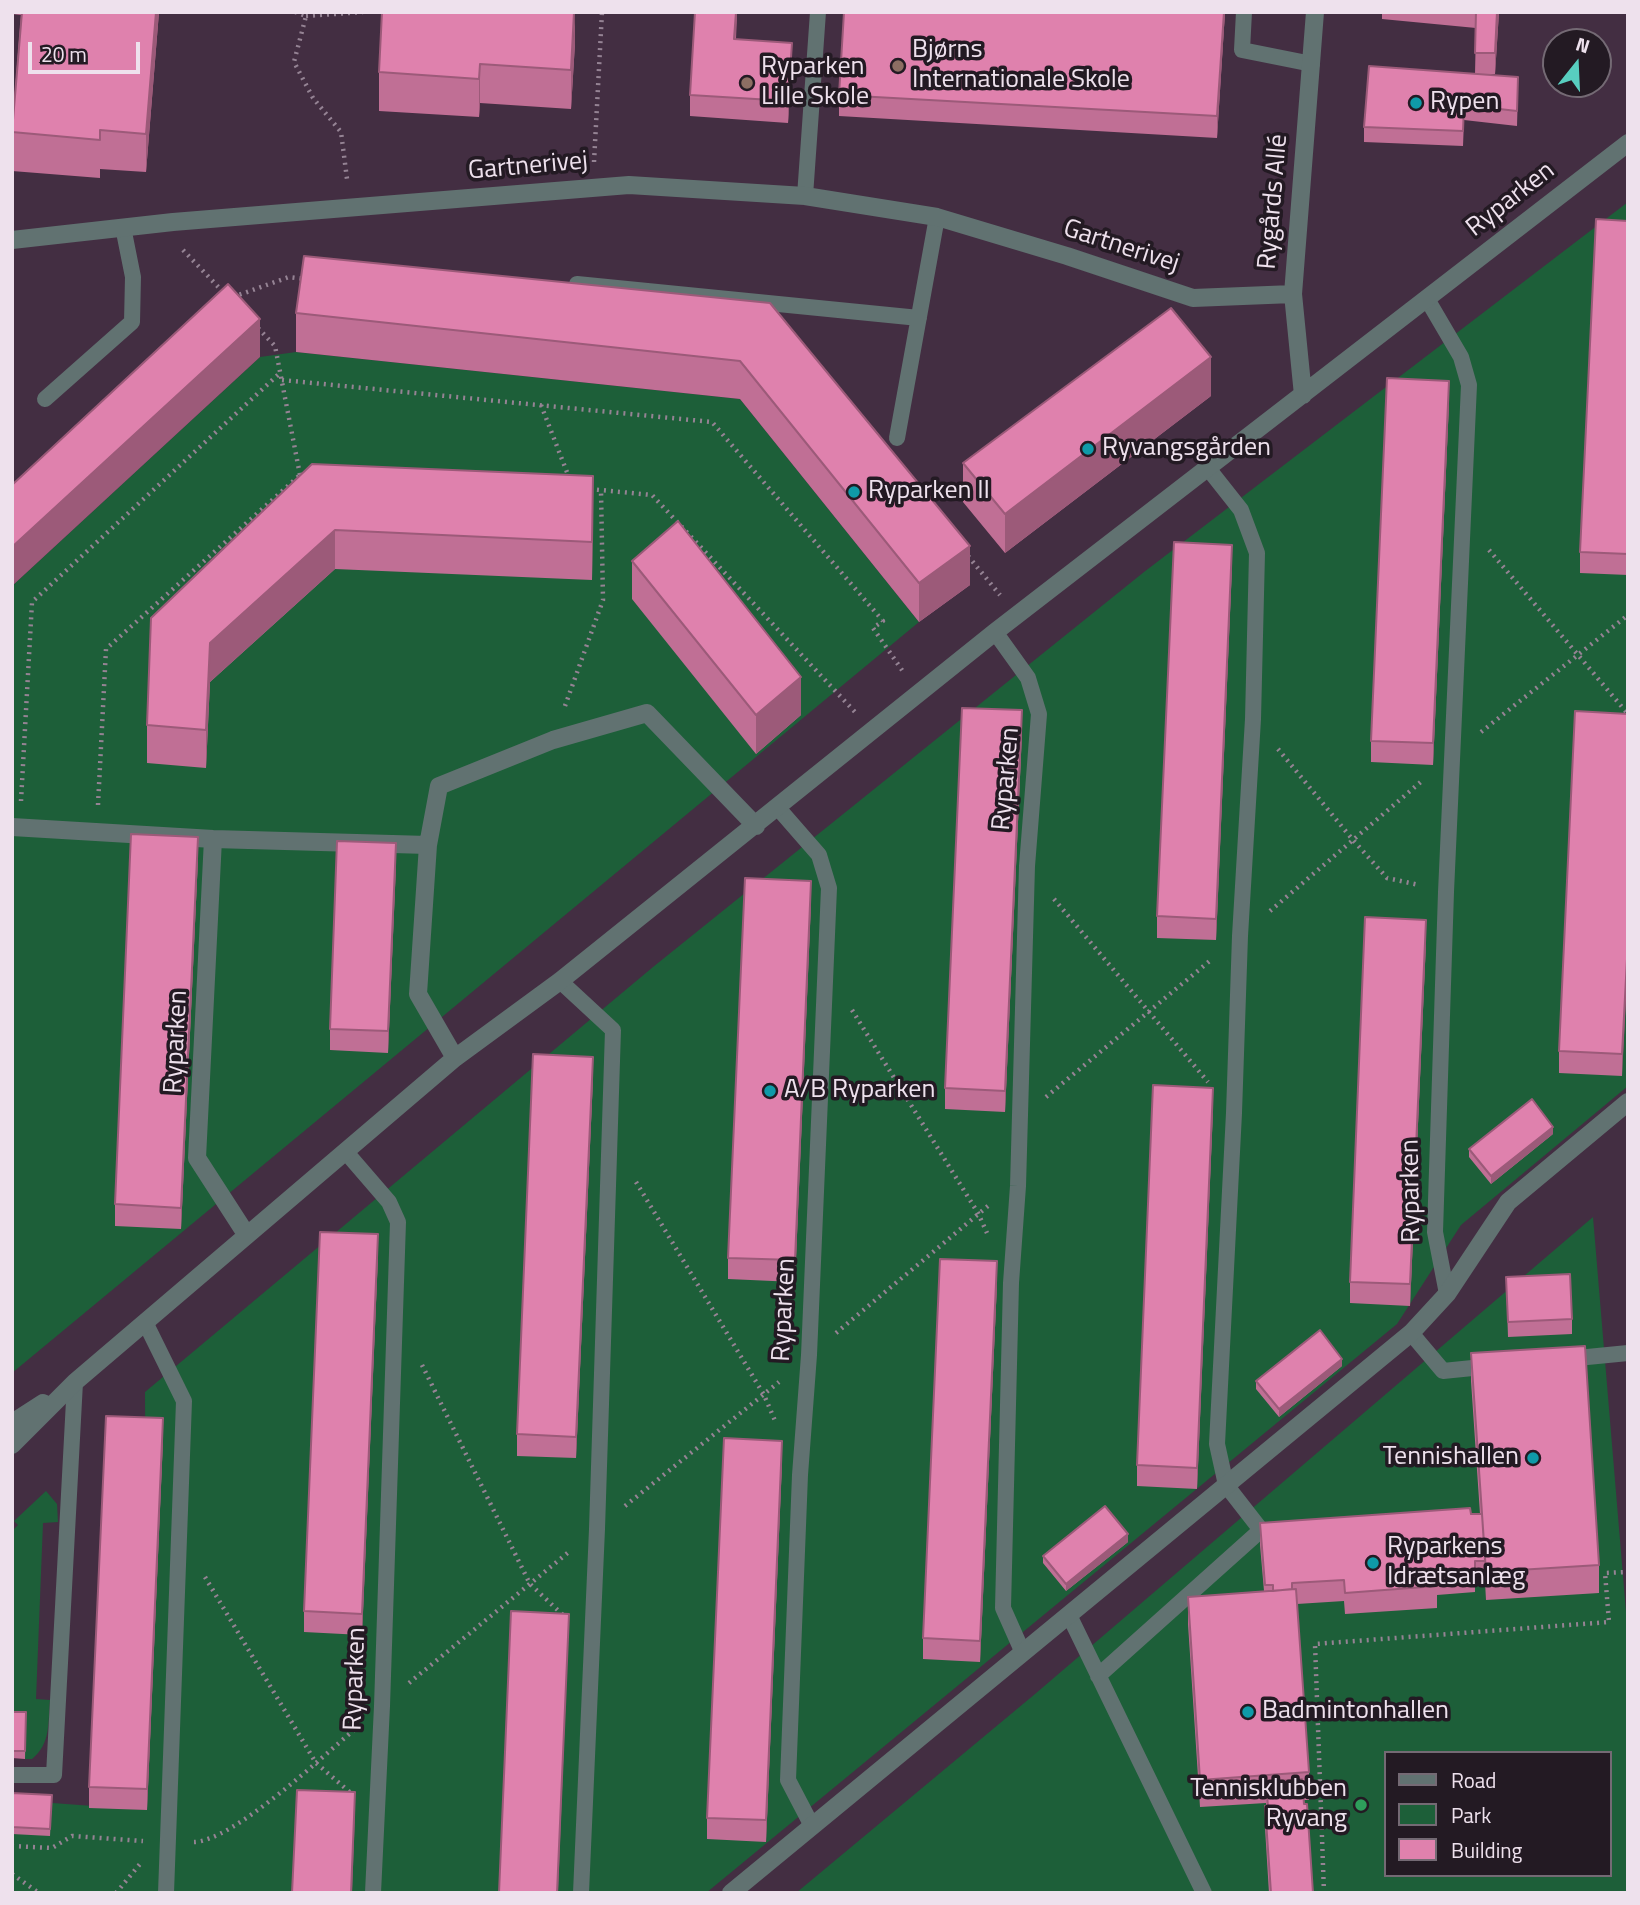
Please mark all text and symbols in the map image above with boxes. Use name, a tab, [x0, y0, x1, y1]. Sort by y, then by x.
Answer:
scale bar	[32, 28, 144, 72]
north arrow	[1542, 28, 1612, 98]
text: N	[1572, 29, 1594, 60]
place label: Bjørns Internationale Skole	[912, 35, 1130, 96]
text: 20 m	[41, 38, 87, 70]
place label: Ryparken Lille Skole	[761, 52, 869, 114]
marker: Bjørns Internationale Skole	[890, 58, 906, 74]
marker: Ryparken Lille Skole	[739, 75, 755, 91]
place label: Rypen	[1430, 87, 1499, 119]
marker: Rypen	[1408, 95, 1424, 111]
street label: Rygårds Allé	[1253, 133, 1295, 271]
street label: Gartnerivej	[467, 146, 589, 188]
street label: Ryparken	[1461, 156, 1561, 244]
street label: Gartnerivej	[1059, 214, 1183, 280]
place label: Ryvangsgården	[1102, 433, 1271, 465]
marker: Ryvangsgården	[1080, 441, 1096, 457]
place label: Ryparken II	[868, 476, 990, 508]
marker: Ryparken II	[846, 484, 862, 500]
street label: Ryparken	[987, 726, 1027, 832]
street label: Ryparken	[159, 990, 195, 1094]
place label: A/B Ryparken	[784, 1075, 935, 1107]
marker: A/B Ryparken	[762, 1083, 778, 1099]
street label: Ryparken	[1395, 1139, 1429, 1243]
street label: Ryparken	[767, 1258, 803, 1362]
place label: Tennishallen	[1383, 1442, 1519, 1474]
marker: Tennishallen	[1525, 1450, 1541, 1466]
place label: Ryparkens Idrætsanlæg	[1387, 1532, 1525, 1594]
marker: Ryparkens Idrætsanlæg	[1365, 1555, 1381, 1571]
street label: Ryparken	[339, 1627, 373, 1731]
place label: Badmintonhallen	[1262, 1696, 1449, 1728]
marker: Badmintonhallen	[1240, 1704, 1256, 1720]
legend	[1384, 1751, 1612, 1877]
text: Road	[1451, 1764, 1496, 1796]
place label: Tennisklubben Ryvang	[1190, 1774, 1347, 1836]
marker: Tennisklubben Ryvang	[1353, 1797, 1369, 1813]
text: Park	[1451, 1799, 1491, 1831]
text: Building	[1451, 1834, 1522, 1866]

